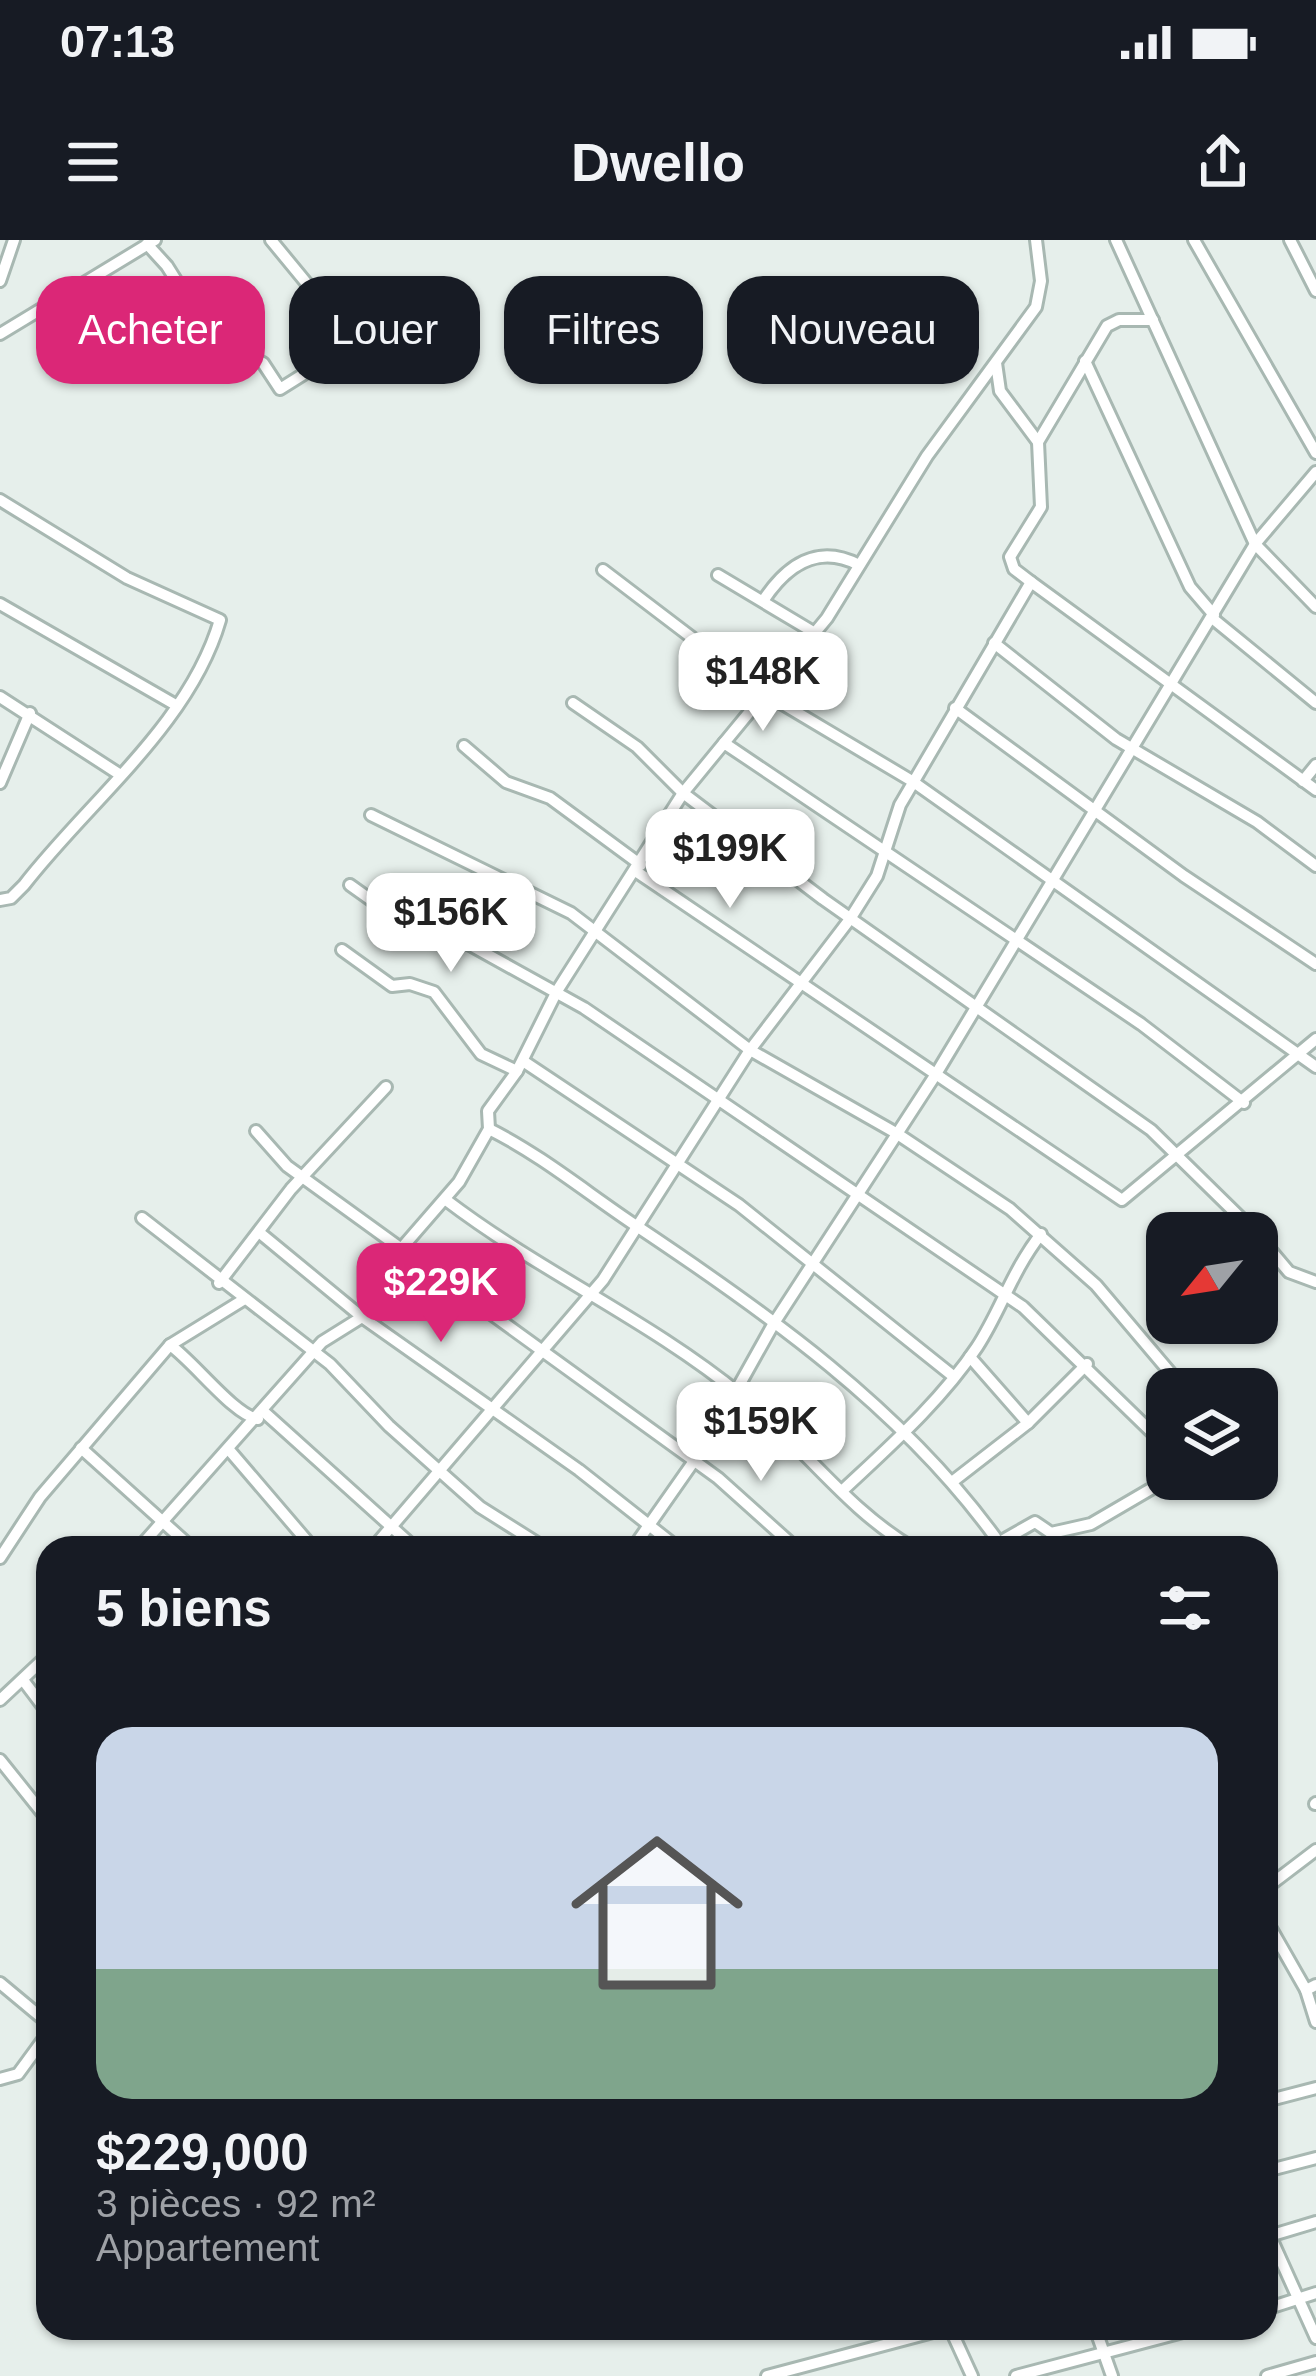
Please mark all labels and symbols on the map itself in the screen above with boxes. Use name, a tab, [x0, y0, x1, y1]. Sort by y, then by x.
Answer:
pin: $148K	[679, 632, 847, 734]
pin: $199K	[646, 809, 814, 911]
pin: $156K	[367, 873, 535, 975]
north arrow	[1146, 1212, 1278, 1344]
pin: $229K	[357, 1243, 525, 1345]
pin: $159K	[677, 1382, 845, 1484]

